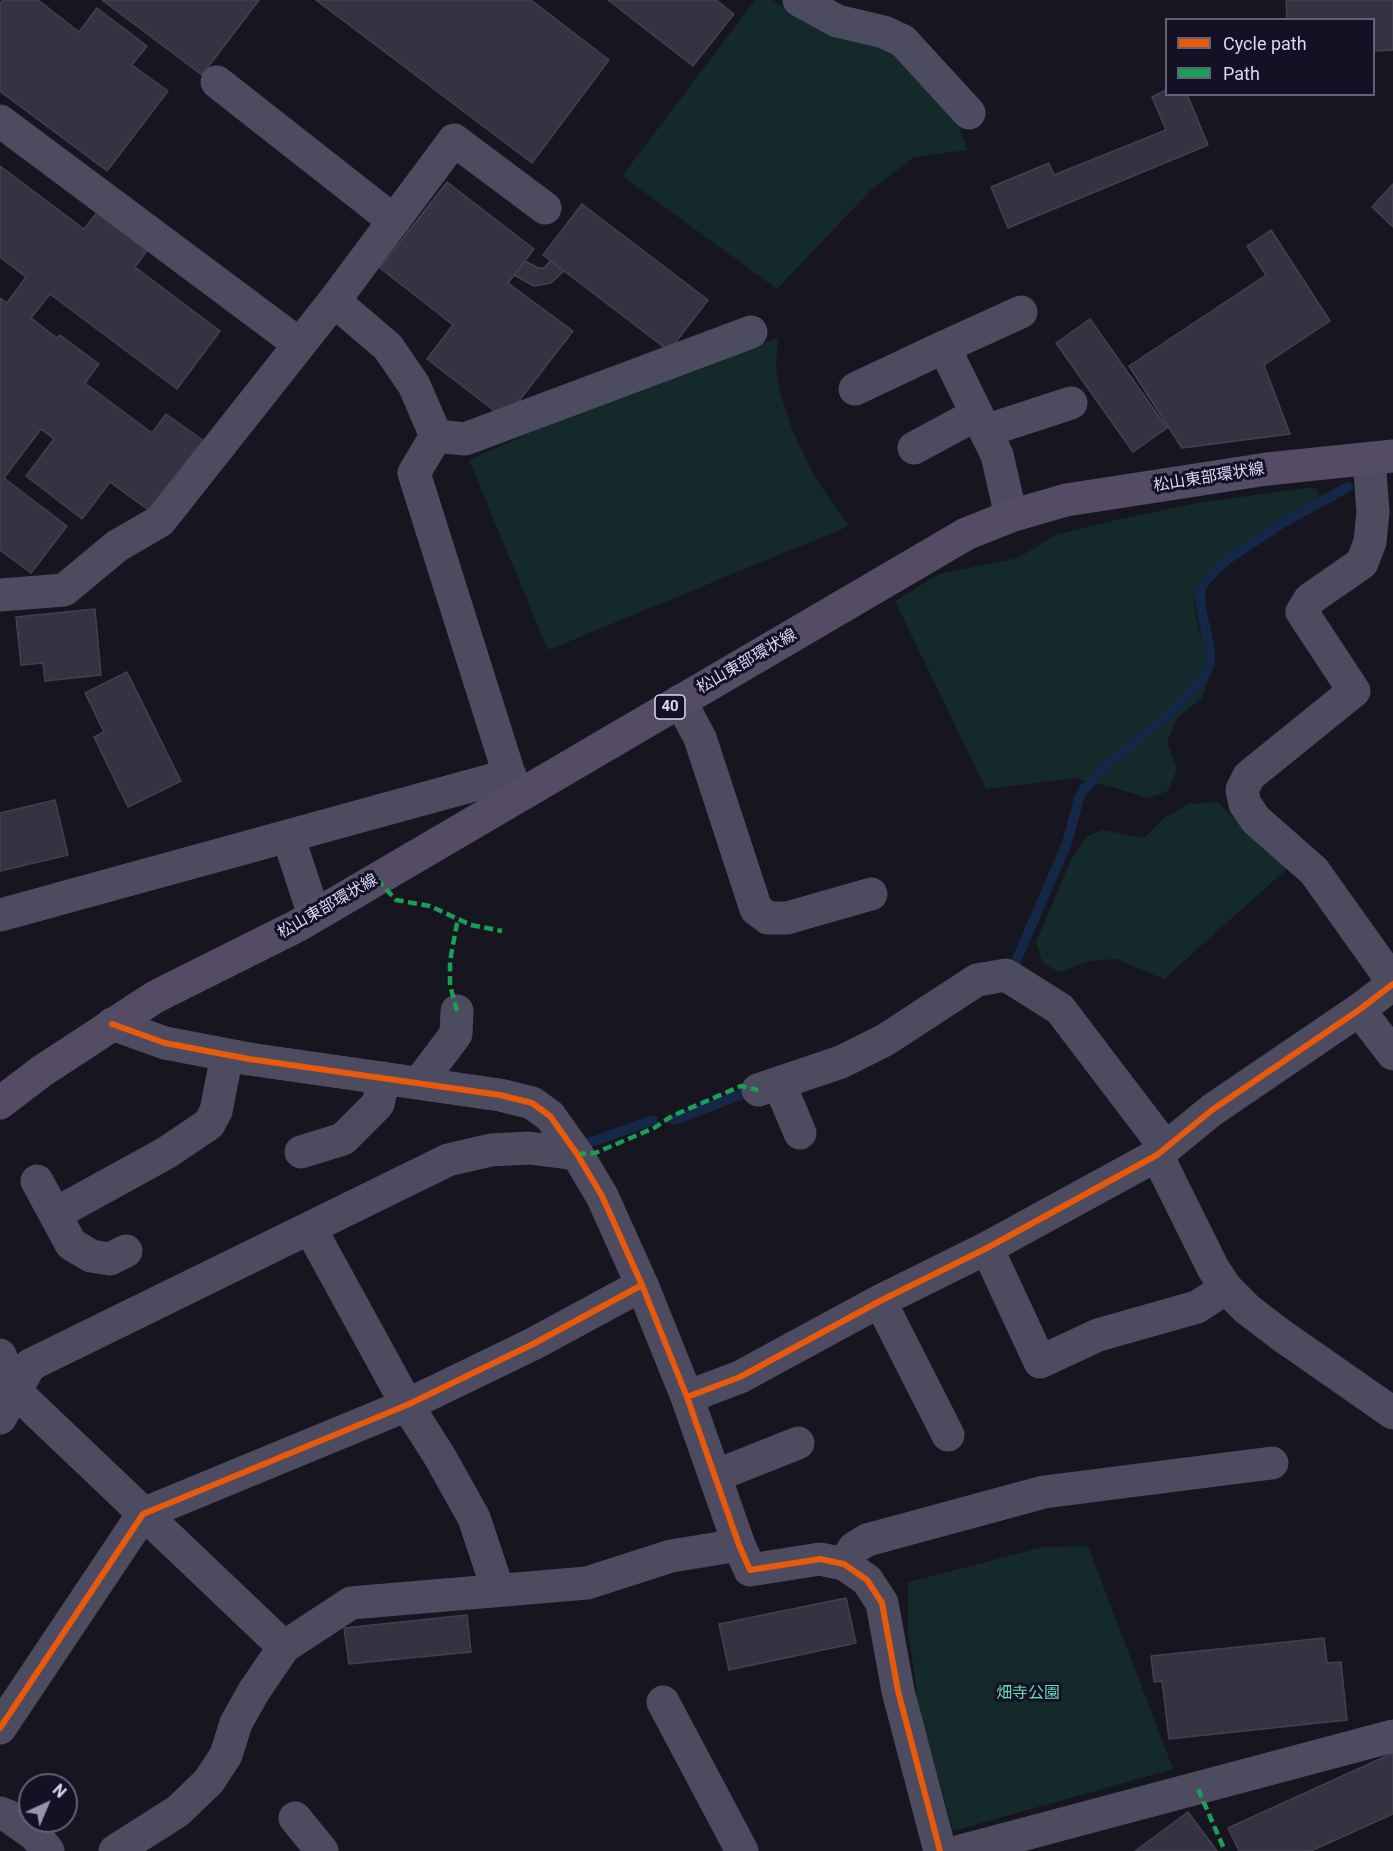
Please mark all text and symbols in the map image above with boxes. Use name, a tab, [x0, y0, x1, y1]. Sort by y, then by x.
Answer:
legend	[1165, 18, 1375, 96]
text: Cycle path	[1223, 33, 1307, 54]
text: Path	[1223, 63, 1260, 84]
street label: 松山東部環状線	[1152, 460, 1266, 496]
street label: 松山東部環状線	[694, 626, 800, 698]
road number: 40	[655, 695, 685, 719]
street label: 松山東部環状線	[275, 871, 381, 943]
park label: 畑寺公園	[996, 1684, 1060, 1704]
north arrow	[18, 1773, 78, 1833]
text: N	[49, 1780, 70, 1802]

